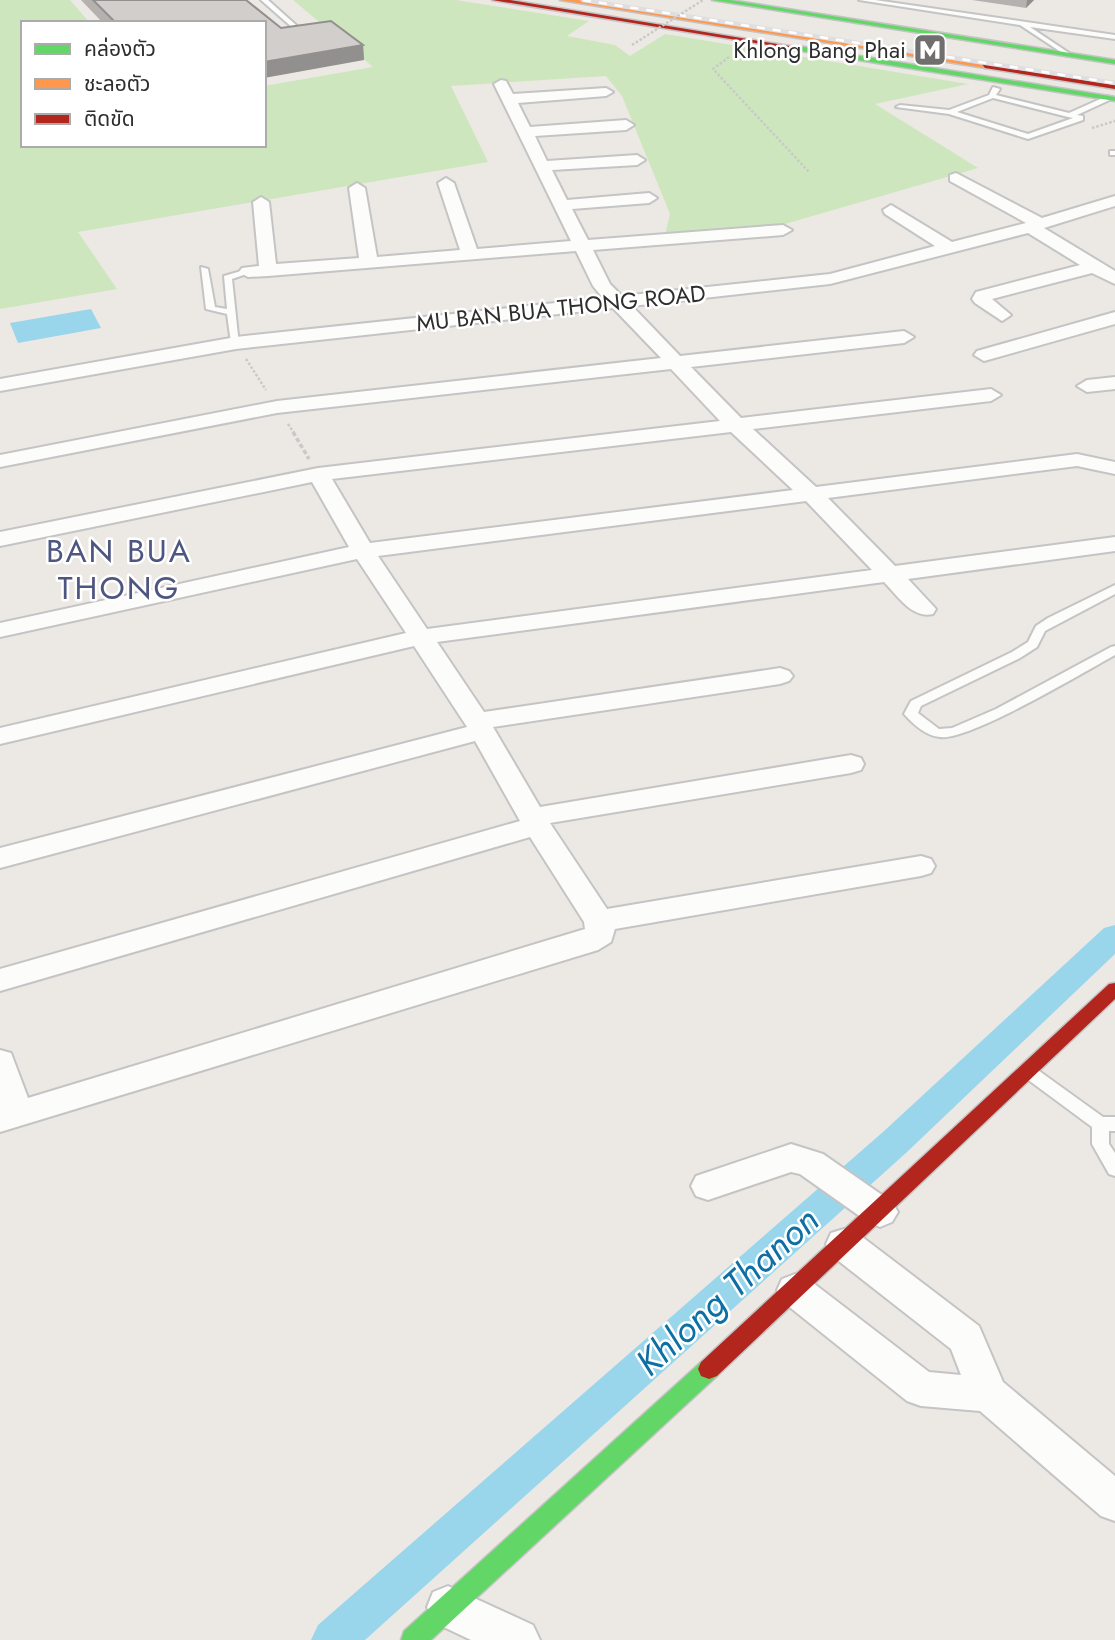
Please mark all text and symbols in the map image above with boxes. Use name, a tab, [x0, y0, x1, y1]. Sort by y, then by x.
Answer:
legend	[21, 21, 266, 147]
metro station icon: Khlong Bang Phai	[911, 31, 949, 69]
place label: Khlong Bang Phai	[733, 33, 906, 67]
text: คล่องตัว	[84, 34, 156, 64]
text: ชะลอตัว	[84, 69, 150, 99]
text: ติดขัด	[84, 104, 135, 134]
street label: MU BAN BUA THONG ROAD	[415, 276, 707, 340]
district label: BAN BUA THONG	[46, 528, 192, 611]
water label: Khlong Thanon	[623, 1194, 831, 1388]

